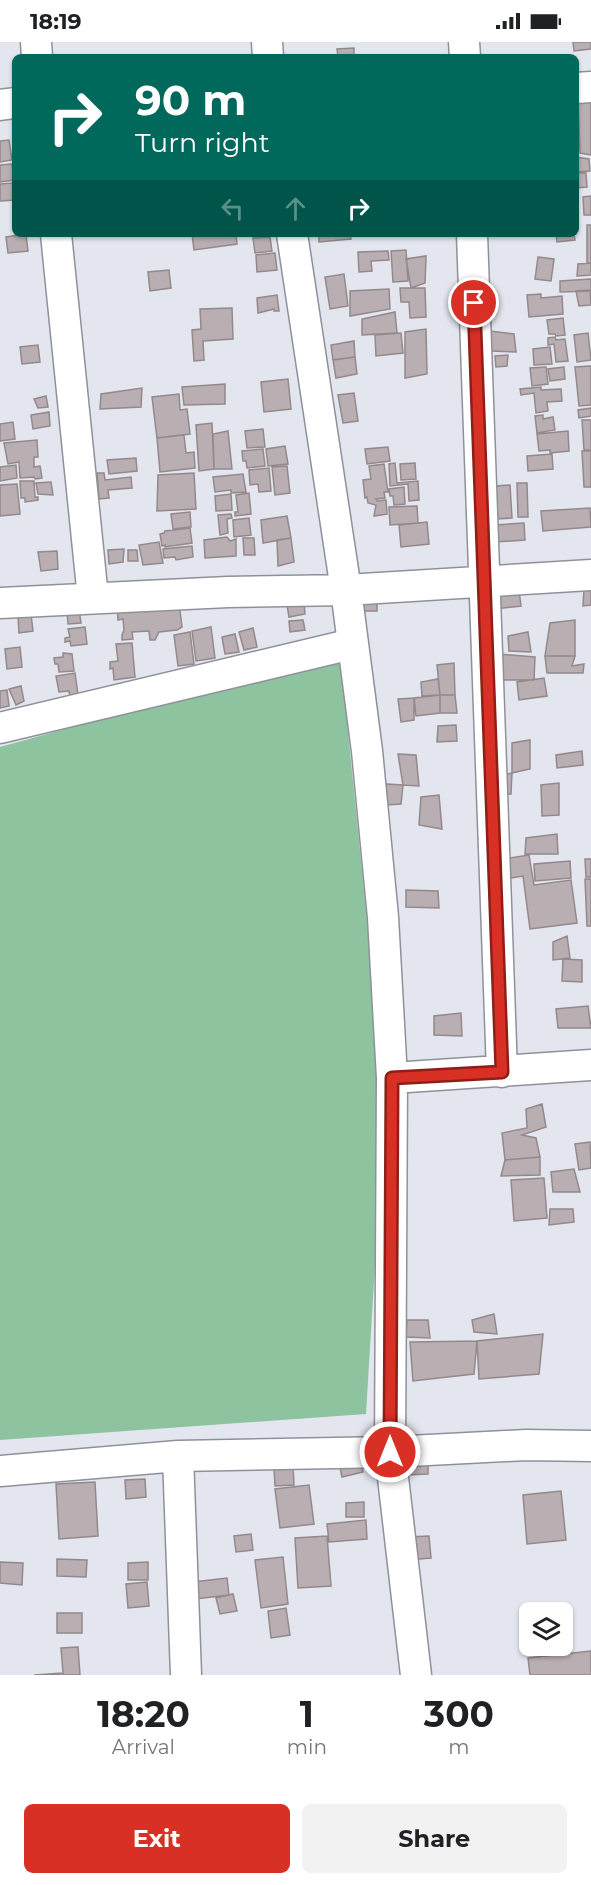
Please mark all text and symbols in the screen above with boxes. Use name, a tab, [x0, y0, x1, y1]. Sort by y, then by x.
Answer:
text: 18:19	[30, 8, 82, 35]
text: 90 m	[135, 74, 246, 126]
icon: right	[36, 78, 114, 156]
text: Turn right	[135, 126, 270, 159]
icon: left	[216, 192, 249, 225]
icon: ahead	[279, 192, 312, 225]
icon: right	[342, 192, 375, 225]
pin	[448, 277, 499, 328]
icon: arrive	[457, 286, 490, 319]
position arrow	[358, 1420, 422, 1484]
map controls	[519, 1602, 573, 1656]
button: layers	[519, 1602, 573, 1656]
text: 18:20	[97, 1692, 190, 1736]
text: 1	[300, 1692, 314, 1736]
text: 300	[424, 1692, 494, 1736]
text: Arrival	[112, 1735, 175, 1759]
text: min	[287, 1735, 327, 1759]
text: m	[448, 1735, 470, 1759]
button: Exit	[24, 1804, 290, 1873]
button: Share	[302, 1804, 567, 1873]

